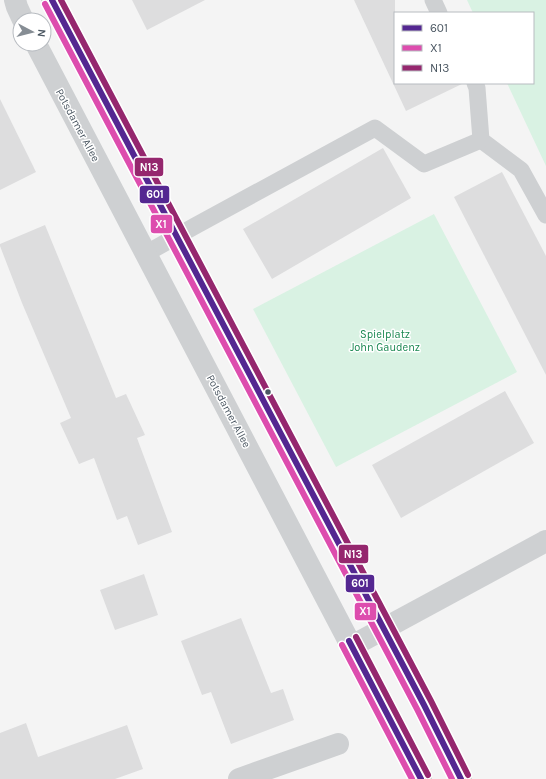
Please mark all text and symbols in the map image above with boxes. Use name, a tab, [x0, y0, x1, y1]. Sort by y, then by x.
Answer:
north arrow	[12, 12, 52, 52]
legend	[394, 12, 534, 84]
text: 601	[430, 21, 448, 35]
text: N	[34, 28, 48, 38]
text: X1	[430, 41, 442, 55]
text: N13	[430, 61, 449, 75]
street label: Potsdamer Allee	[53, 86, 102, 164]
line badge: N13	[134, 157, 164, 177]
text: N13	[140, 161, 158, 174]
line badge: 601	[139, 185, 170, 204]
text: 601	[146, 188, 164, 201]
line badge: X1	[150, 214, 173, 234]
text: X1	[155, 218, 167, 231]
park label: Spielplatz John Gaudenz	[350, 328, 420, 354]
street label: Potsdamer Allee	[204, 372, 253, 450]
unlabelled marker	[263, 387, 273, 397]
line badge: N13	[338, 544, 369, 564]
text: N13	[344, 548, 362, 561]
line badge: 601	[345, 574, 375, 593]
text: 601	[351, 577, 369, 590]
line badge: X1	[354, 602, 377, 621]
text: X1	[359, 605, 371, 618]

